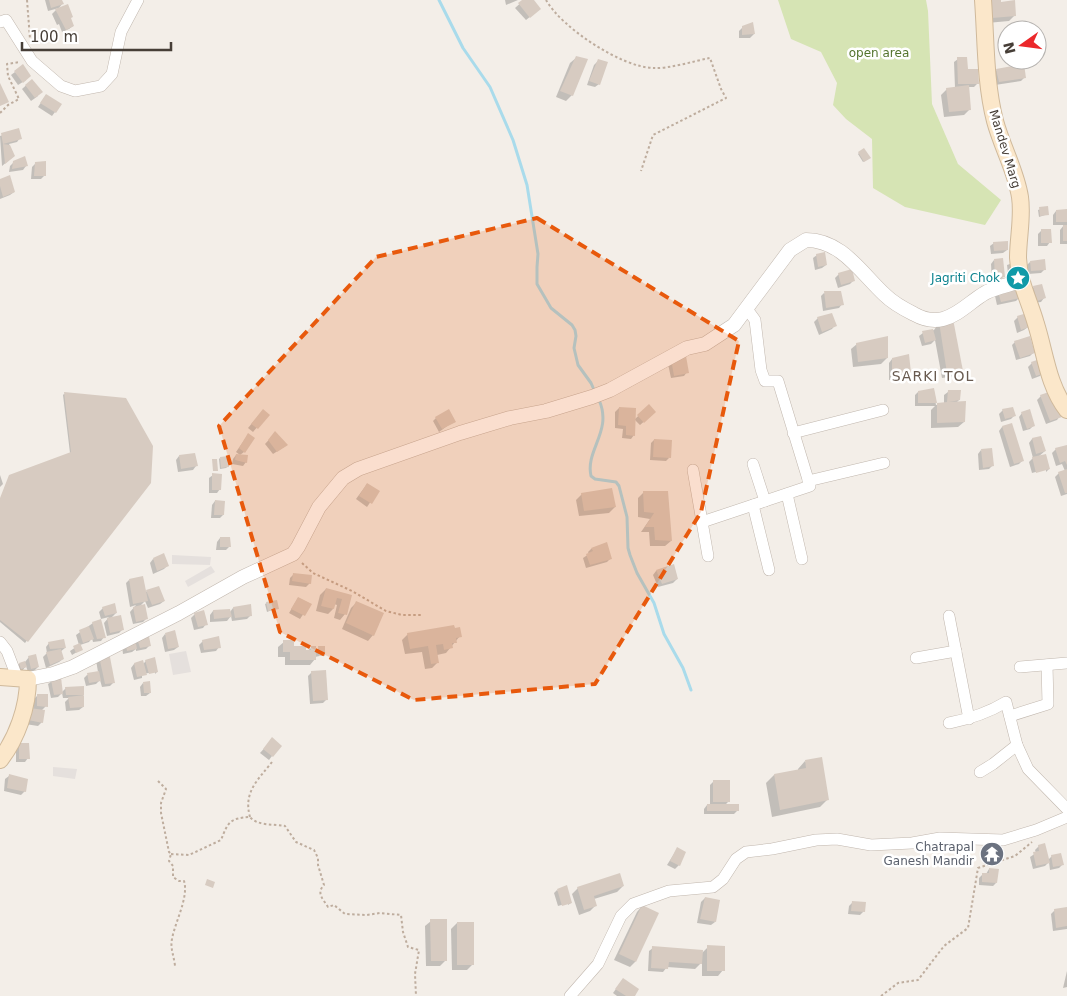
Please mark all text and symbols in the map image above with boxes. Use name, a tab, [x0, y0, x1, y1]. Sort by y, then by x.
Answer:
scale bar	[22, 20, 171, 52]
north arrow	[997, 20, 1047, 70]
text: 100 m	[30, 28, 78, 46]
text: N	[1000, 41, 1019, 56]
park label: open area	[849, 46, 909, 60]
street label: Mandev Marg	[986, 108, 1024, 190]
place icon: Jagriti Chok	[1005, 265, 1031, 291]
place label: Jagriti Chok	[930, 271, 1000, 285]
district label: SARKI TOL	[892, 368, 974, 384]
place label: Chatrapal Ganesh Mandir	[883, 840, 974, 868]
temple icon: Chatrapal Ganesh Mandir	[979, 841, 1005, 867]

